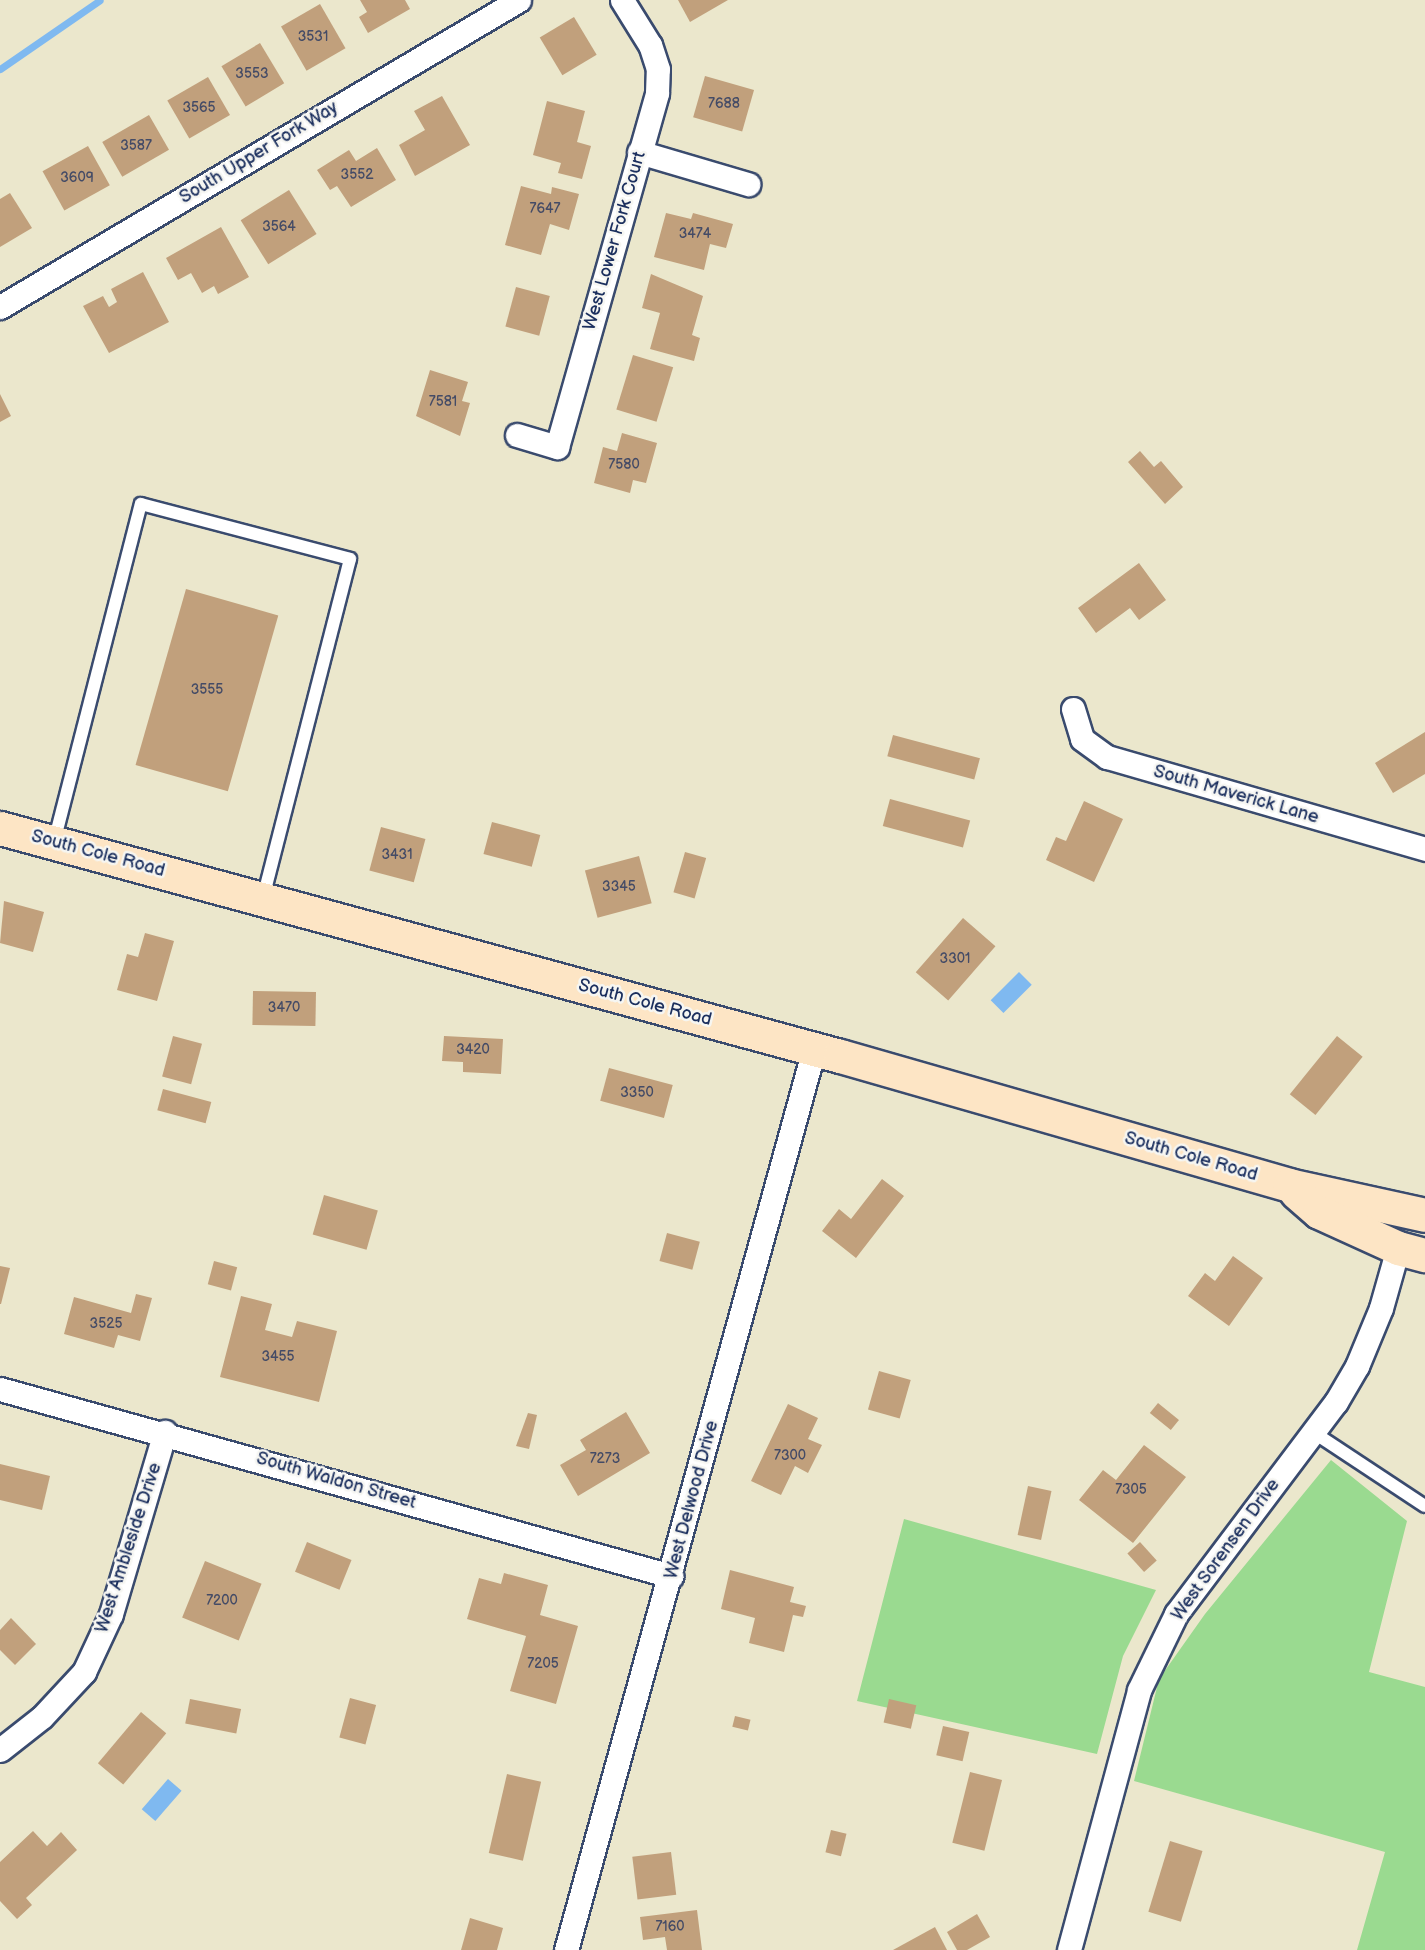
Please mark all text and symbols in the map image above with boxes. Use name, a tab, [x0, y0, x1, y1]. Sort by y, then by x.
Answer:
house number: 3531	[298, 29, 328, 45]
house number: 3553	[235, 66, 269, 82]
house number: 7688	[708, 96, 740, 112]
street label: South Upper Fork Way	[176, 97, 342, 209]
house number: 3565	[182, 100, 216, 116]
house number: 3587	[120, 138, 152, 154]
street label: West Lower Fork Court	[579, 149, 651, 333]
house number: 3552	[341, 167, 373, 183]
house number: 3609	[60, 170, 94, 186]
house number: 7647	[530, 201, 560, 217]
house number: 3564	[262, 219, 296, 235]
house number: 3474	[679, 226, 711, 242]
house number: 7581	[429, 394, 457, 410]
house number: 7580	[608, 457, 640, 473]
house number: 3555	[191, 682, 223, 698]
street label: South Maverick Lane	[1151, 761, 1321, 829]
street label: South Cole Road	[29, 826, 167, 882]
house number: 3431	[381, 847, 413, 863]
house number: 3345	[602, 879, 636, 895]
house number: 3301	[940, 951, 970, 967]
street label: South Cole Road	[576, 975, 714, 1031]
house number: 3470	[268, 1000, 300, 1016]
house number: 3420	[456, 1042, 490, 1058]
house number: 3350	[620, 1085, 654, 1101]
street label: South Cole Road	[1122, 1128, 1260, 1186]
house number: 3525	[90, 1316, 122, 1332]
house number: 3455	[261, 1349, 295, 1365]
street label: West Delwood Drive	[660, 1419, 724, 1581]
street label: South Waldon Street	[253, 1448, 419, 1514]
house number: 7300	[774, 1448, 806, 1464]
house number: 7273	[590, 1451, 620, 1467]
street label: West Ambleside Drive	[91, 1460, 167, 1636]
street label: West Sorensen Drive	[1167, 1475, 1285, 1625]
house number: 7305	[1115, 1482, 1147, 1498]
house number: 7200	[206, 1593, 238, 1609]
house number: 7205	[527, 1656, 559, 1672]
house number: 7160	[655, 1919, 685, 1935]

